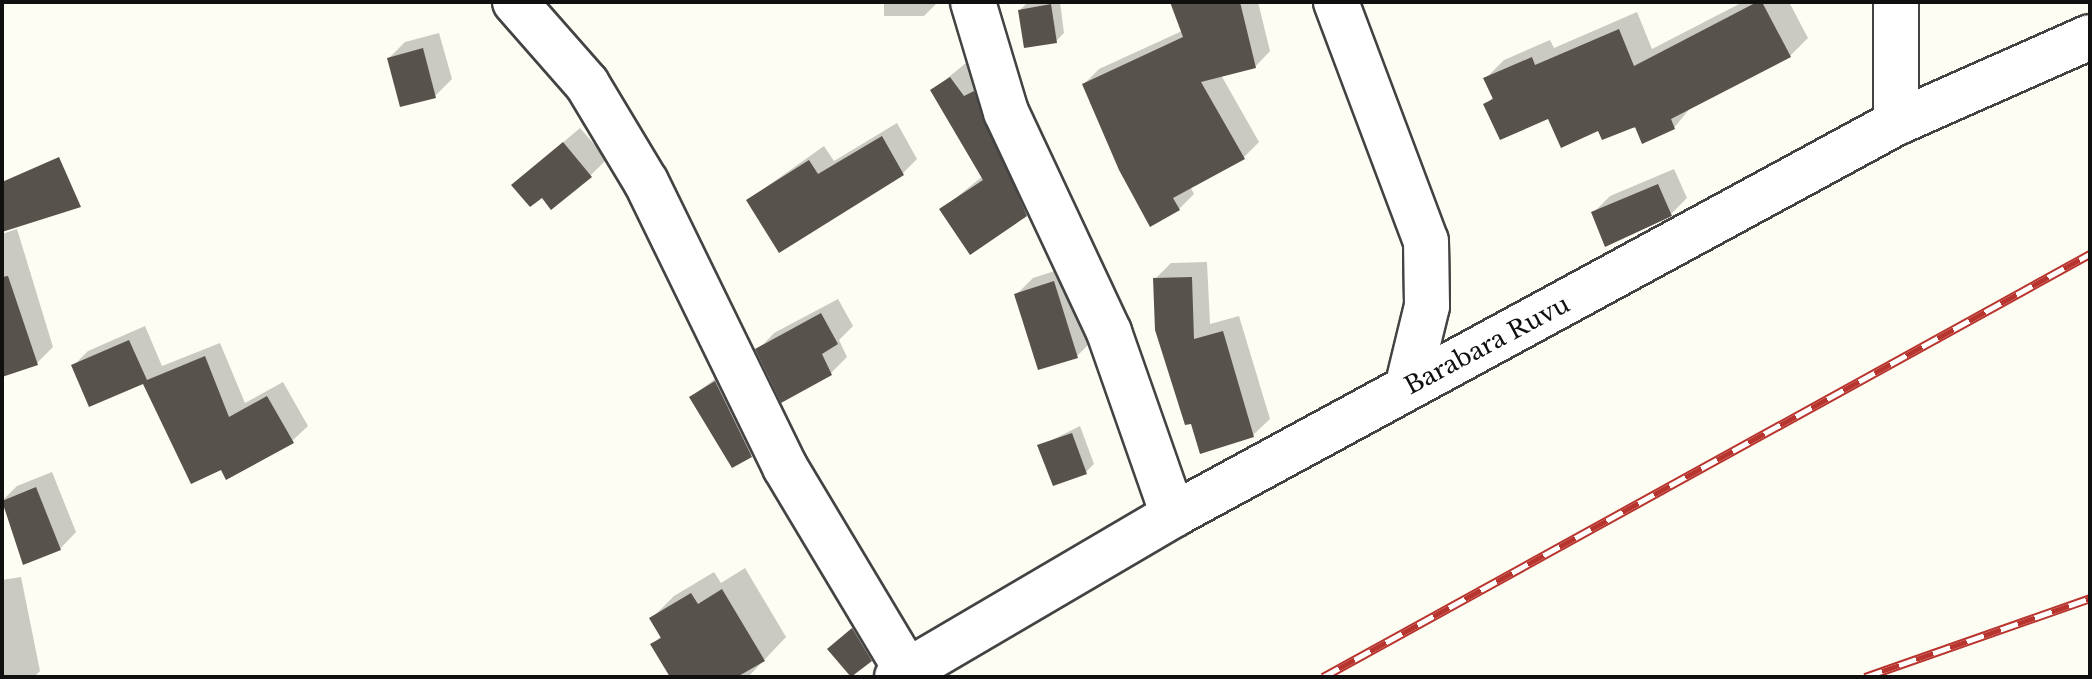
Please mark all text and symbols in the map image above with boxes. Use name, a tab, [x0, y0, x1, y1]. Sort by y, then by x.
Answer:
street label: Barabara Ruvu	[1400, 289, 1574, 401]

